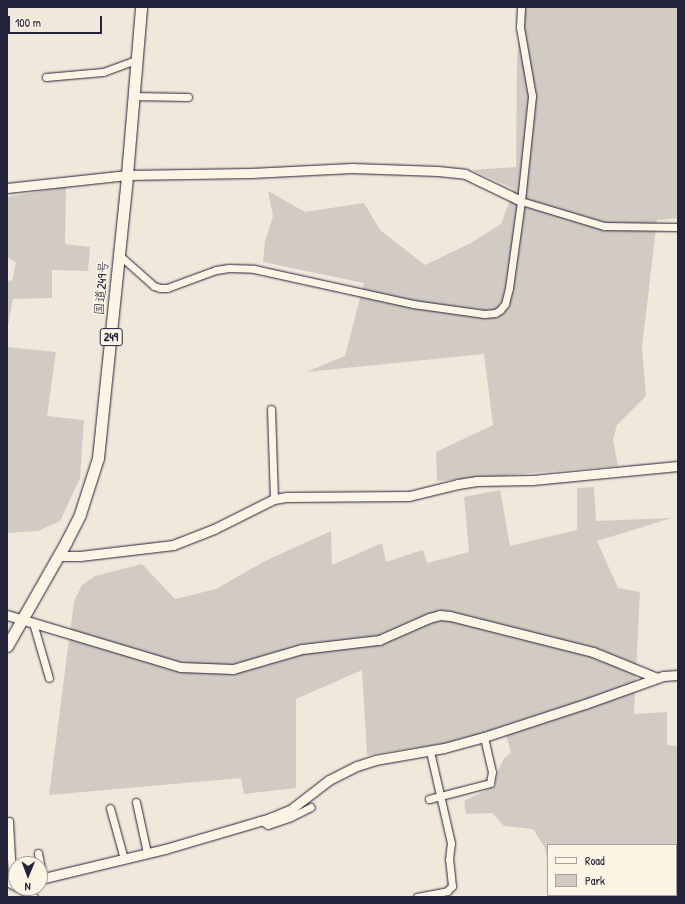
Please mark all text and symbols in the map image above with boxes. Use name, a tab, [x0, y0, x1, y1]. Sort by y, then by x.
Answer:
scale bar	[10, 8, 104, 34]
text: 100 m	[15, 14, 41, 31]
street label: 国道249号	[91, 260, 111, 316]
road number: 249	[99, 327, 123, 347]
legend	[547, 844, 677, 896]
text: Road	[585, 852, 605, 869]
north arrow	[8, 856, 48, 896]
text: Park	[585, 872, 605, 889]
text: N	[25, 880, 31, 894]

